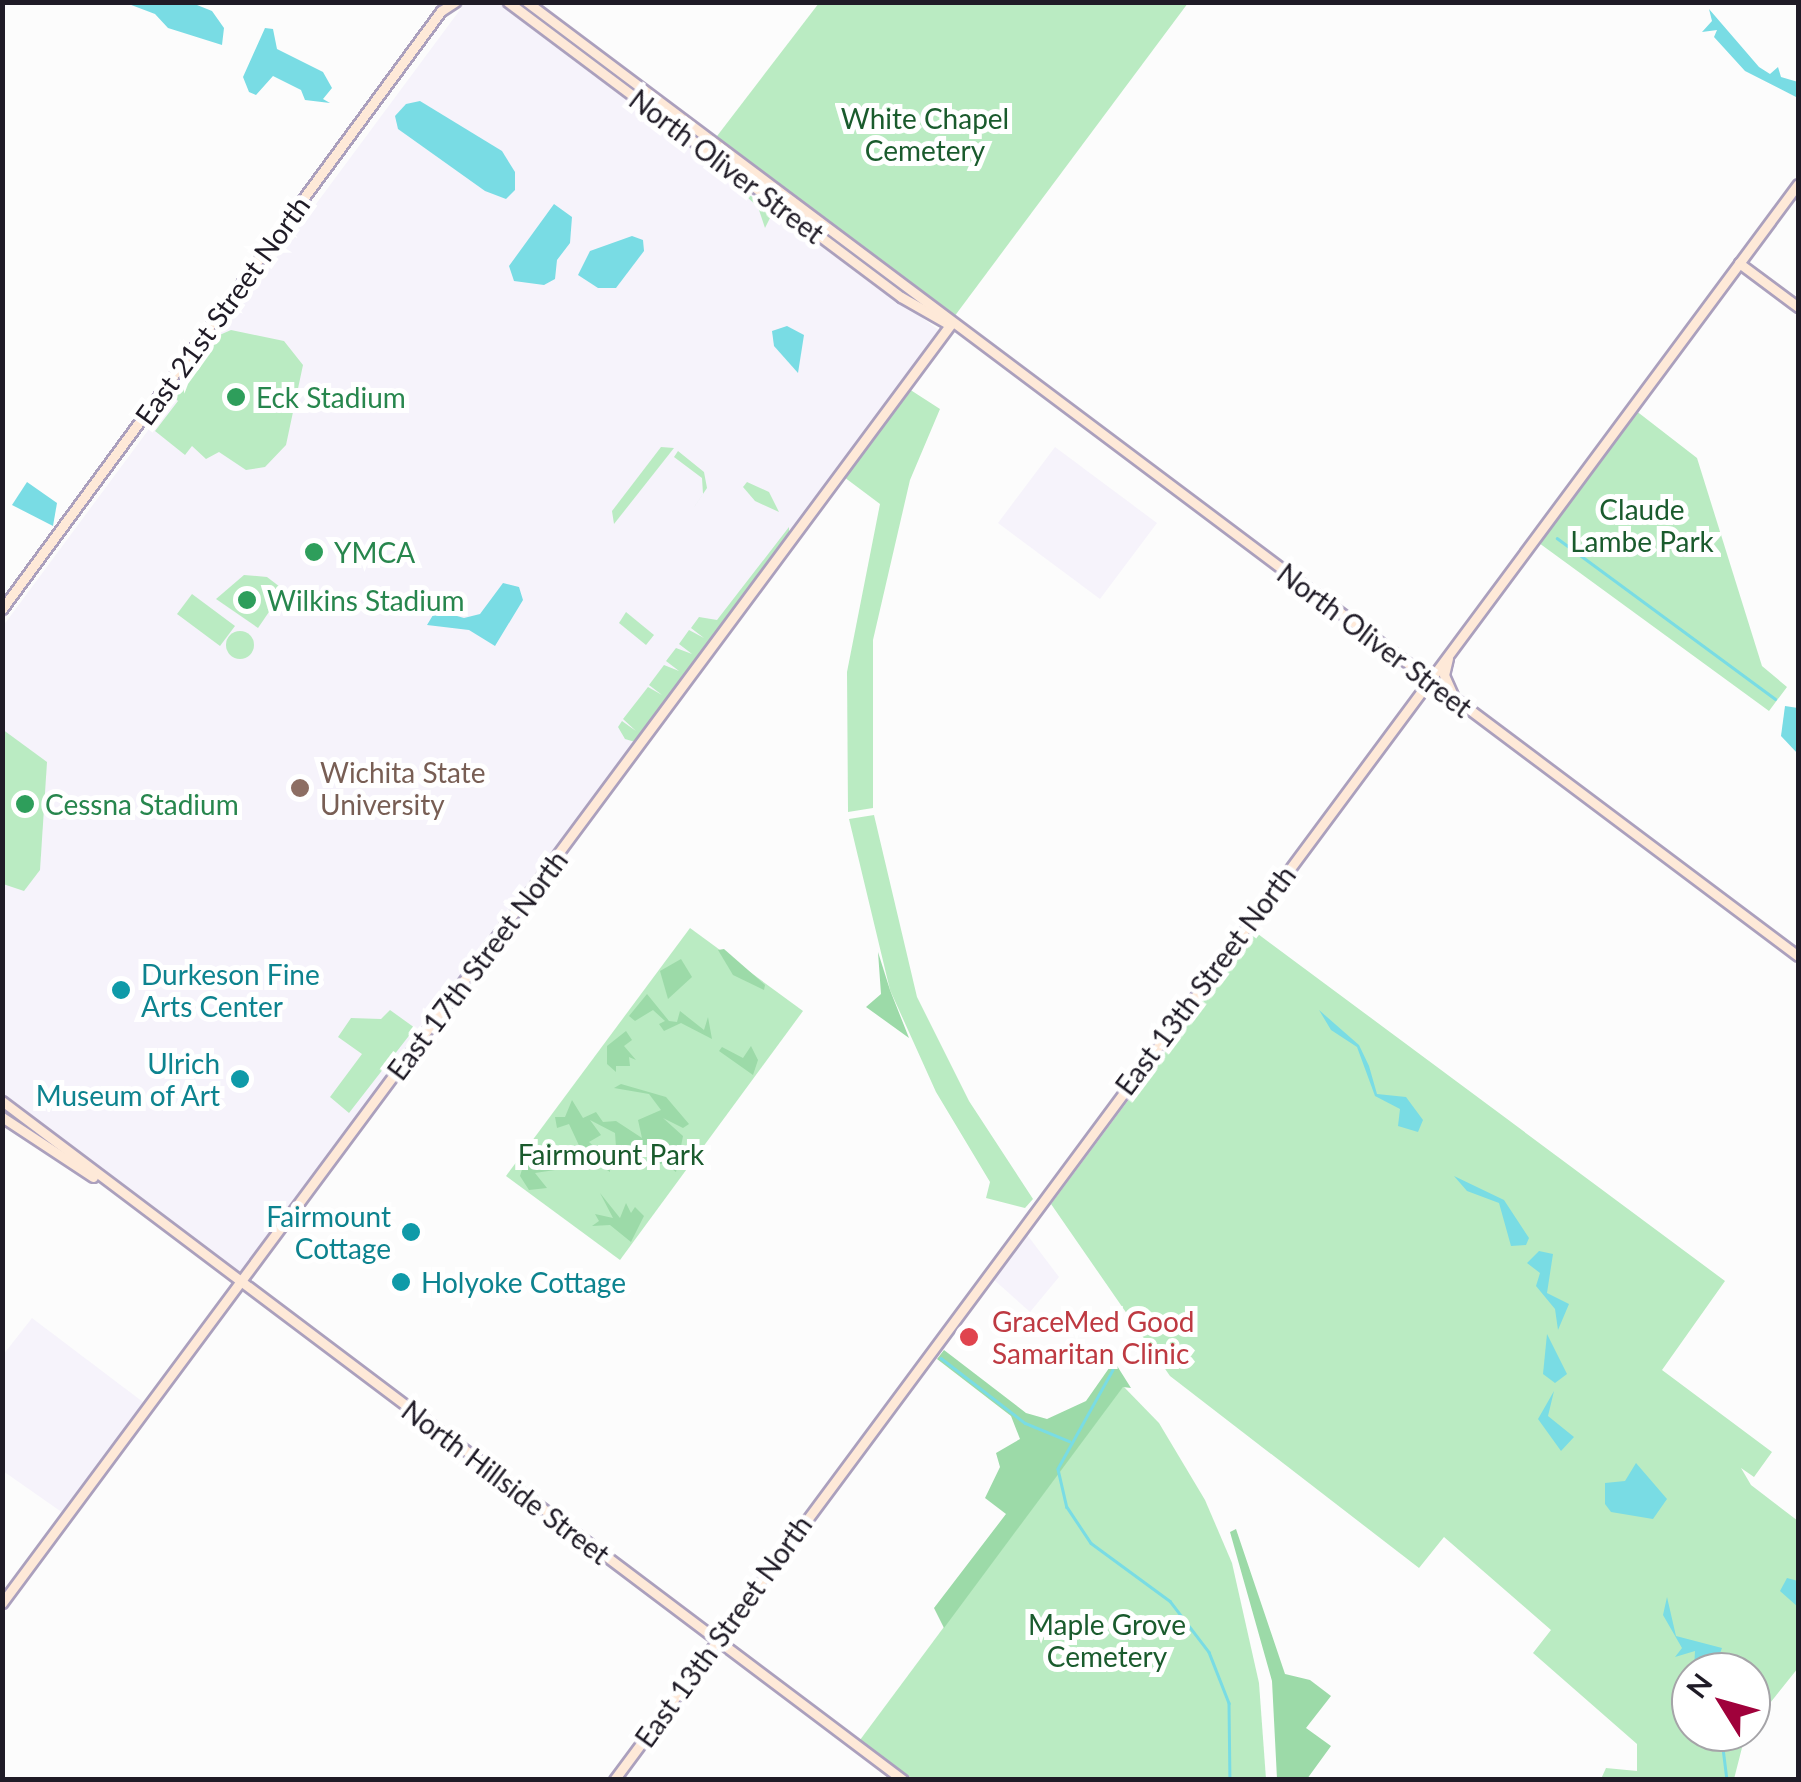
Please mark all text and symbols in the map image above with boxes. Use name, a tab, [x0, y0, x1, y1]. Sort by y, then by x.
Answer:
street label: North Oliver Street	[623, 82, 831, 250]
park label: White Chapel Cemetery	[841, 101, 1009, 167]
street label: East 21st Street North	[128, 189, 316, 431]
place label: Eck Stadium	[256, 380, 406, 414]
marker: Eck Stadium	[225, 386, 247, 408]
park label: Claude Lambe Park	[1570, 492, 1714, 558]
place label: YMCA	[334, 535, 415, 569]
marker: YMCA	[303, 541, 325, 563]
street label: North Oliver Street	[1271, 556, 1479, 724]
place label: Wilkins Stadium	[267, 583, 465, 617]
marker: Wilkins Stadium	[236, 589, 258, 611]
place label: Wichita State University	[320, 755, 486, 821]
marker: Wichita State University	[289, 777, 311, 799]
place label: Cessna Stadium	[45, 787, 239, 821]
marker: Cessna Stadium	[14, 793, 36, 815]
street label: East 17th Street North	[380, 844, 574, 1086]
street label: East 13th Street North	[1108, 859, 1302, 1101]
place label: Durkeson Fine Arts Center	[141, 957, 320, 1023]
marker: Durkeson Fine Arts Center	[110, 979, 132, 1001]
place label: Ulrich Museum of Art	[34, 1046, 220, 1112]
marker: Ulrich Museum of Art	[229, 1068, 251, 1090]
park label: Fairmount Park	[518, 1137, 704, 1171]
place label: Fairmount Cottage	[266, 1199, 391, 1265]
marker: Fairmount Cottage	[400, 1221, 422, 1243]
place label: Holyoke Cottage	[421, 1265, 626, 1299]
marker: Holyoke Cottage	[390, 1271, 412, 1293]
place label: GraceMed Good Samaritan Clinic	[992, 1304, 1195, 1370]
marker: GraceMed Good Samaritan Clinic	[956, 1324, 982, 1350]
street label: North Hillside Street	[396, 1393, 616, 1571]
street label: East 13th Street North	[628, 1509, 818, 1753]
park label: Maple Grove Cemetery	[1028, 1607, 1186, 1673]
north arrow	[1671, 1652, 1771, 1752]
text: N	[1679, 1666, 1719, 1704]

